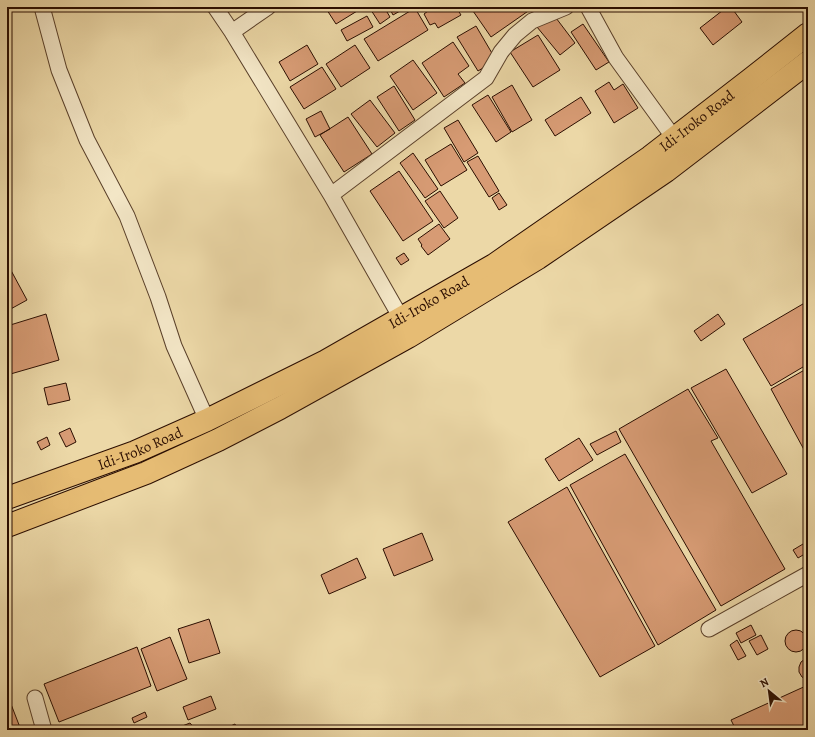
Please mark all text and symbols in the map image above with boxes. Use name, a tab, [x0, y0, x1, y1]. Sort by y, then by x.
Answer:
street label: Idi-Iroko Road	[655, 85, 739, 156]
street label: Idi-Iroko Road	[385, 271, 474, 333]
street label: Idi-Iroko Road	[95, 422, 186, 475]
north arrow	[749, 671, 789, 711]
text: N	[757, 674, 772, 691]

